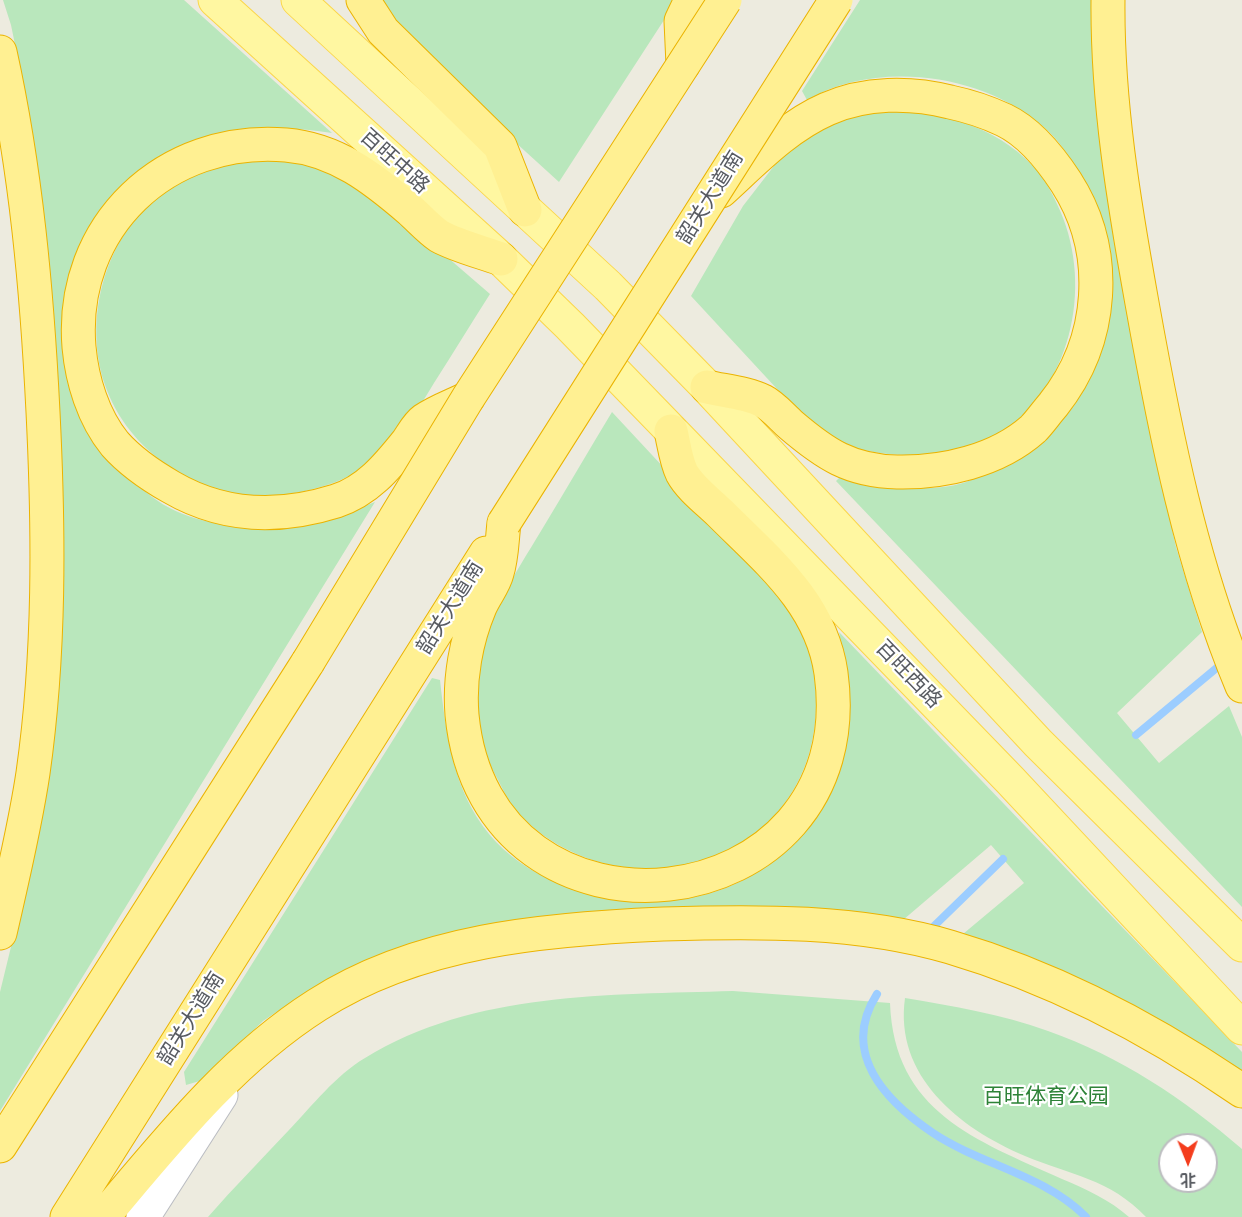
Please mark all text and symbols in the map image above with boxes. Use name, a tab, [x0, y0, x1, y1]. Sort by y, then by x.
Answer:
street label: 百旺中路	[354, 125, 434, 199]
street label: 韶关大道南	[672, 147, 750, 249]
street label: 韶关大道南	[412, 557, 490, 659]
street label: 百旺西路	[870, 636, 946, 714]
street label: 韶关大道南	[153, 968, 231, 1070]
park label: 百旺体育公园	[983, 1084, 1109, 1110]
north arrow	[1158, 1133, 1218, 1193]
text: 北	[1180, 1169, 1196, 1189]

